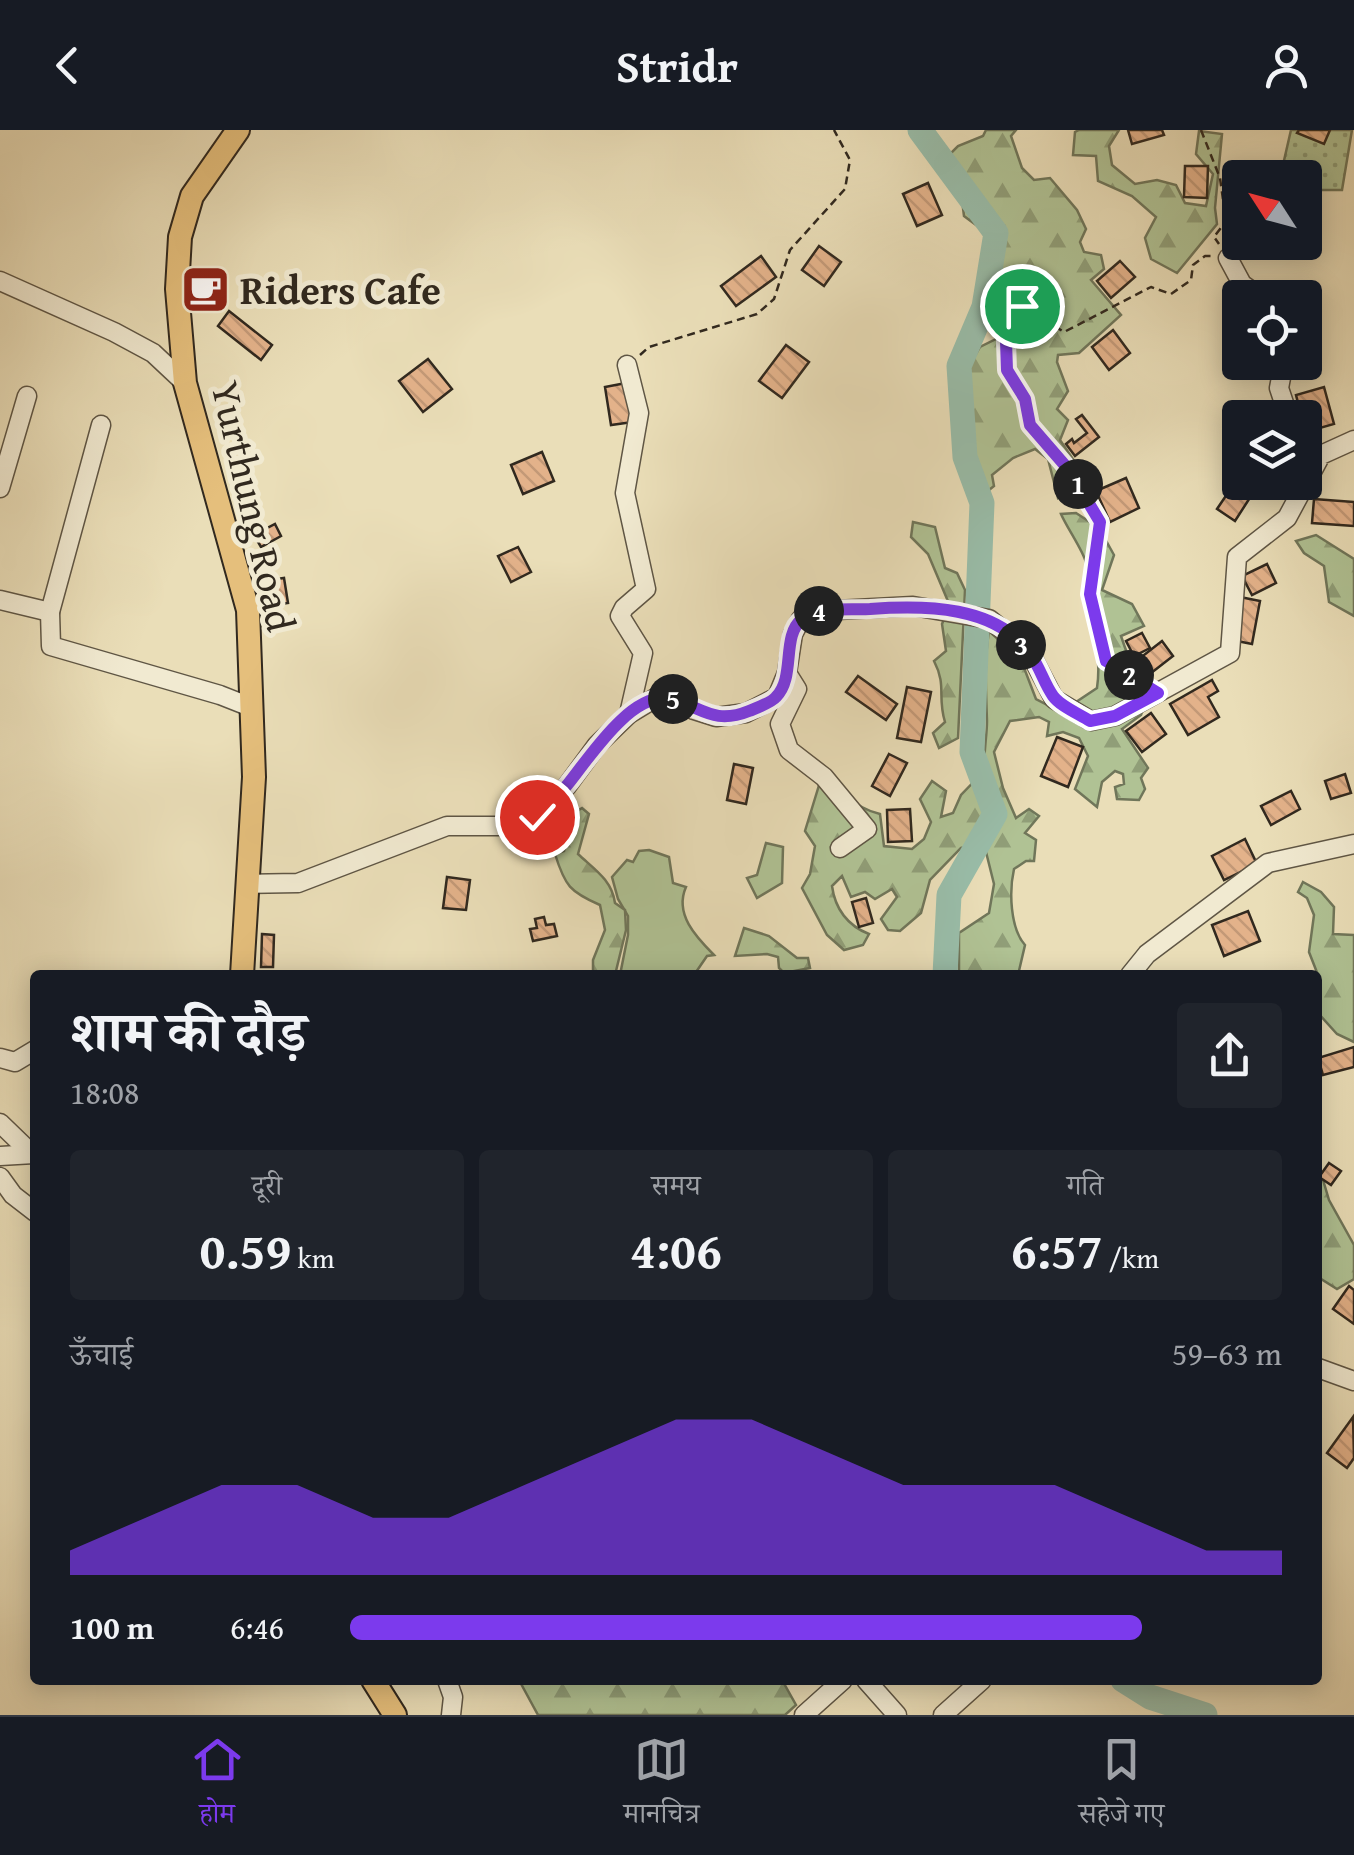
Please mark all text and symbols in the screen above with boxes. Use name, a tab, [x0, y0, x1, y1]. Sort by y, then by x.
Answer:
text: Stridr	[616, 33, 738, 98]
icon: back	[40, 38, 95, 93]
icon: person	[1259, 38, 1314, 93]
north arrow	[1222, 160, 1322, 260]
map controls	[1222, 160, 1322, 500]
place label: Riders Cafe	[240, 260, 441, 319]
cafe icon: Riders Cafe	[179, 263, 231, 315]
pin	[980, 264, 1065, 349]
icon: arrive	[995, 279, 1050, 334]
button: locate	[1222, 280, 1322, 380]
street label: Yurthung Road	[197, 375, 312, 638]
button: layers	[1222, 400, 1322, 500]
pin: 1	[1053, 459, 1103, 509]
text: 1	[1071, 463, 1085, 504]
pin: 4	[794, 586, 844, 636]
text: 4	[812, 590, 826, 631]
pin: 3	[996, 620, 1046, 670]
text: 3	[1014, 624, 1028, 665]
pin: 2	[1104, 650, 1154, 700]
text: 2	[1122, 654, 1136, 695]
pin: 5	[648, 674, 698, 724]
text: 5	[666, 678, 680, 719]
pin	[495, 775, 580, 860]
icon: check	[510, 790, 565, 845]
text: शाम की दौड़	[70, 991, 306, 1071]
button: share	[1177, 1003, 1282, 1108]
text: 18:08	[70, 1069, 139, 1116]
text: दूरी	[252, 1164, 282, 1205]
text: समय	[651, 1164, 701, 1205]
text: गति	[1067, 1164, 1103, 1205]
text: 0.59	[199, 1213, 291, 1286]
text: 4:06	[630, 1213, 722, 1286]
text: 6:57	[1011, 1213, 1103, 1286]
text: km	[291, 1237, 335, 1278]
text: /km	[1103, 1237, 1159, 1278]
text: ऊँचाई	[70, 1330, 133, 1377]
text: 59–63 m	[1172, 1330, 1282, 1377]
text: 100 m	[70, 1604, 154, 1651]
text: 6:46	[230, 1604, 284, 1651]
tab: होम	[190, 1732, 245, 1841]
tab: मानचित्र	[624, 1732, 700, 1841]
tab: सहेजे गए	[1079, 1732, 1164, 1841]

